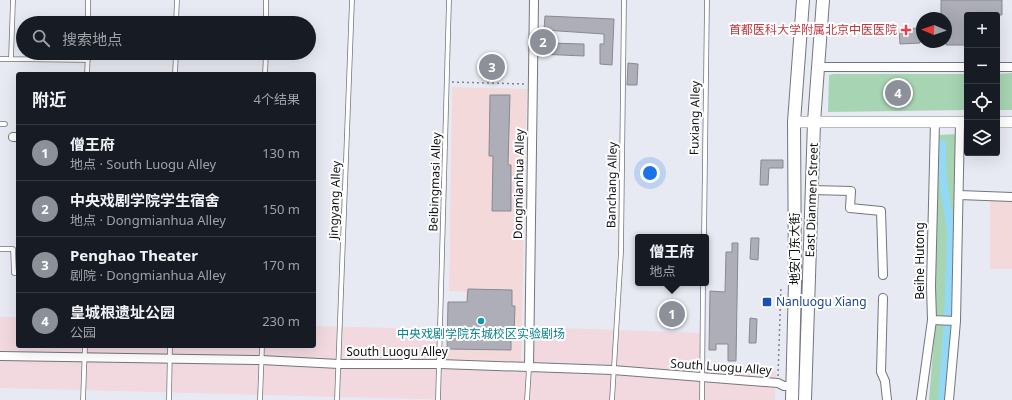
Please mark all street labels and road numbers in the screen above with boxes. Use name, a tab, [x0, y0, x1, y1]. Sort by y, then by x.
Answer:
street label: Fuxiang Alley	[685, 80, 704, 155]
street label: Dongmianhua Alley	[509, 128, 528, 239]
street label: Beibingmasi Alley	[424, 131, 445, 232]
street label: Banchang Alley	[602, 141, 621, 228]
street label: East Dianmen Street	[801, 142, 822, 258]
street label: Jingyang Alley	[325, 160, 344, 240]
street label: 地安门东大街	[786, 213, 803, 285]
street label: Beihe Hutong	[911, 222, 928, 300]
street label: South Luogu Alley	[346, 343, 449, 360]
street label: South Luogu Alley	[670, 354, 773, 379]

